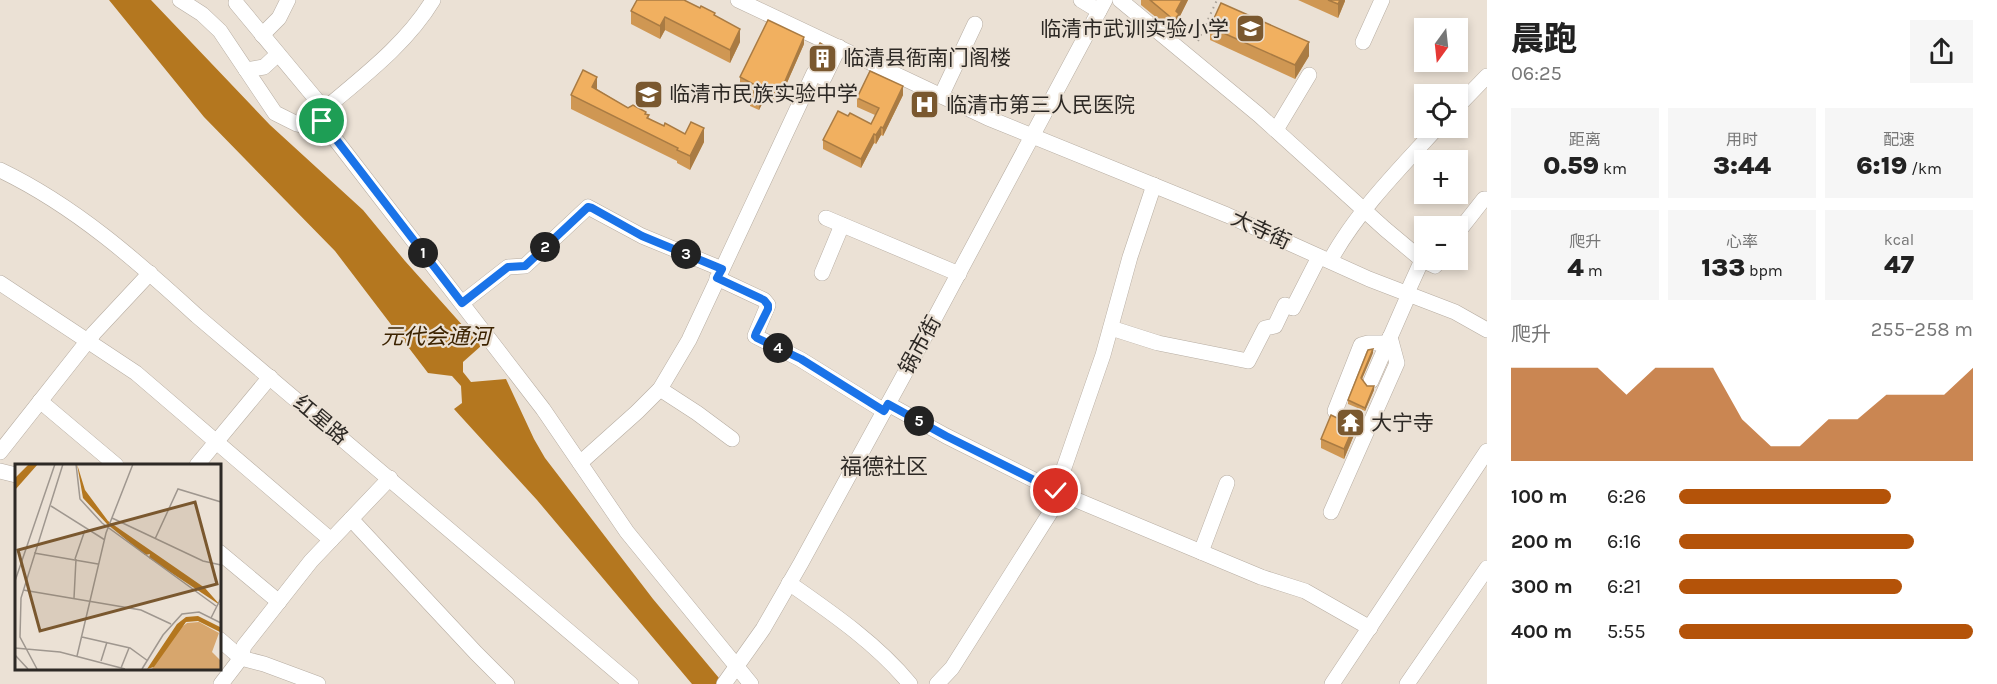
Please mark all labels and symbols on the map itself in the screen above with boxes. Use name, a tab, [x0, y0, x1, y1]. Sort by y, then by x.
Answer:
school or university icon: 临清市武训实验小学	[1234, 13, 1266, 45]
place label: 临清市武训实验小学	[1040, 17, 1229, 41]
north arrow	[1414, 18, 1468, 72]
building icon: 临清县衙南门阁楼	[806, 42, 838, 74]
place label: 临清县衙南门阁楼	[843, 46, 1011, 70]
school or university icon: 临清市民族实验中学	[632, 78, 664, 110]
place label: 临清市民族实验中学	[669, 82, 858, 106]
hospital icon: 临清市第三人民医院	[909, 89, 941, 121]
place label: 临清市第三人民医院	[946, 93, 1135, 117]
pin	[296, 95, 347, 146]
street label: 大寺街	[1227, 206, 1295, 254]
pin: 2	[530, 232, 560, 262]
pin: 1	[408, 238, 438, 268]
pin: 3	[671, 239, 701, 269]
street label: 锅市街	[894, 312, 946, 378]
water label: 元代会通河	[381, 324, 495, 350]
pin: 4	[763, 333, 793, 363]
street label: 红星路	[289, 391, 353, 449]
pin: 5	[904, 406, 934, 436]
temple icon: 大宁寺	[1334, 407, 1366, 439]
place label: 大宁寺	[1371, 411, 1434, 435]
district label: 福德社区	[840, 454, 928, 480]
inset map	[15, 464, 220, 669]
pin	[1030, 465, 1081, 516]

